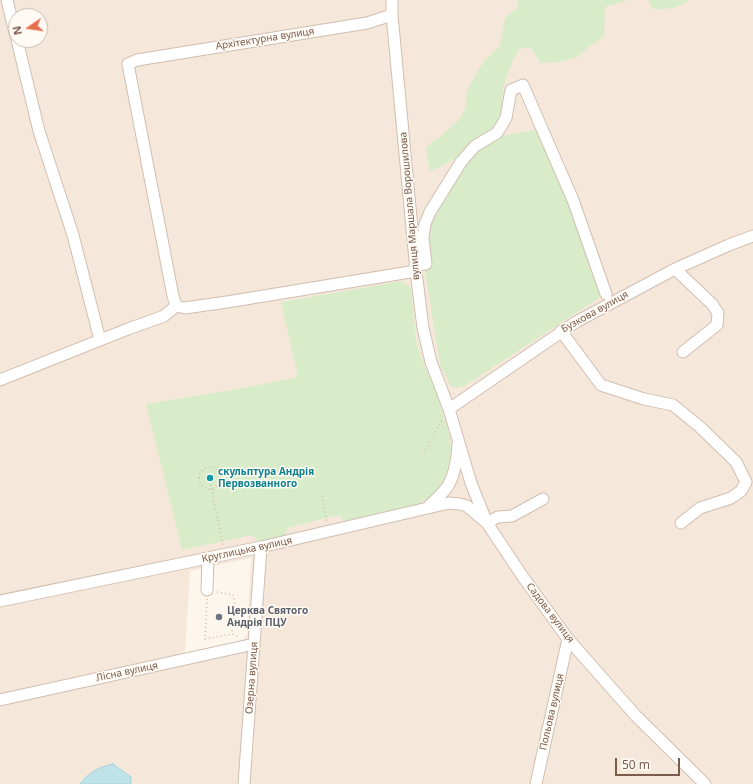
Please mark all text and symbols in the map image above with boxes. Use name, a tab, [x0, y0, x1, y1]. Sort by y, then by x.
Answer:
north arrow	[8, 8, 48, 48]
text: N	[8, 25, 25, 37]
street label: Архітектурна вулиця	[215, 25, 315, 53]
street label: вулиця Маршала Ворошилова	[398, 131, 422, 281]
street label: Бузкова вулиця	[559, 289, 631, 335]
place label: скульптура Андрія Первозванного	[218, 466, 314, 490]
marker: скульптура Андрія Первозванного	[205, 473, 215, 483]
street label: Круглицька вулиця	[201, 535, 293, 565]
street label: Садова вулиця	[524, 581, 576, 645]
place label: Церква Святого Андрія ПЦУ	[227, 605, 308, 628]
marker: Церква Святого Андрія ПЦУ	[214, 612, 224, 622]
street label: Озерна вулиця	[243, 641, 261, 715]
street label: Лісна вулиця	[95, 660, 159, 684]
street label: Польова вулиця	[537, 672, 567, 752]
scale bar	[617, 750, 682, 776]
text: 50 m	[622, 756, 650, 773]

